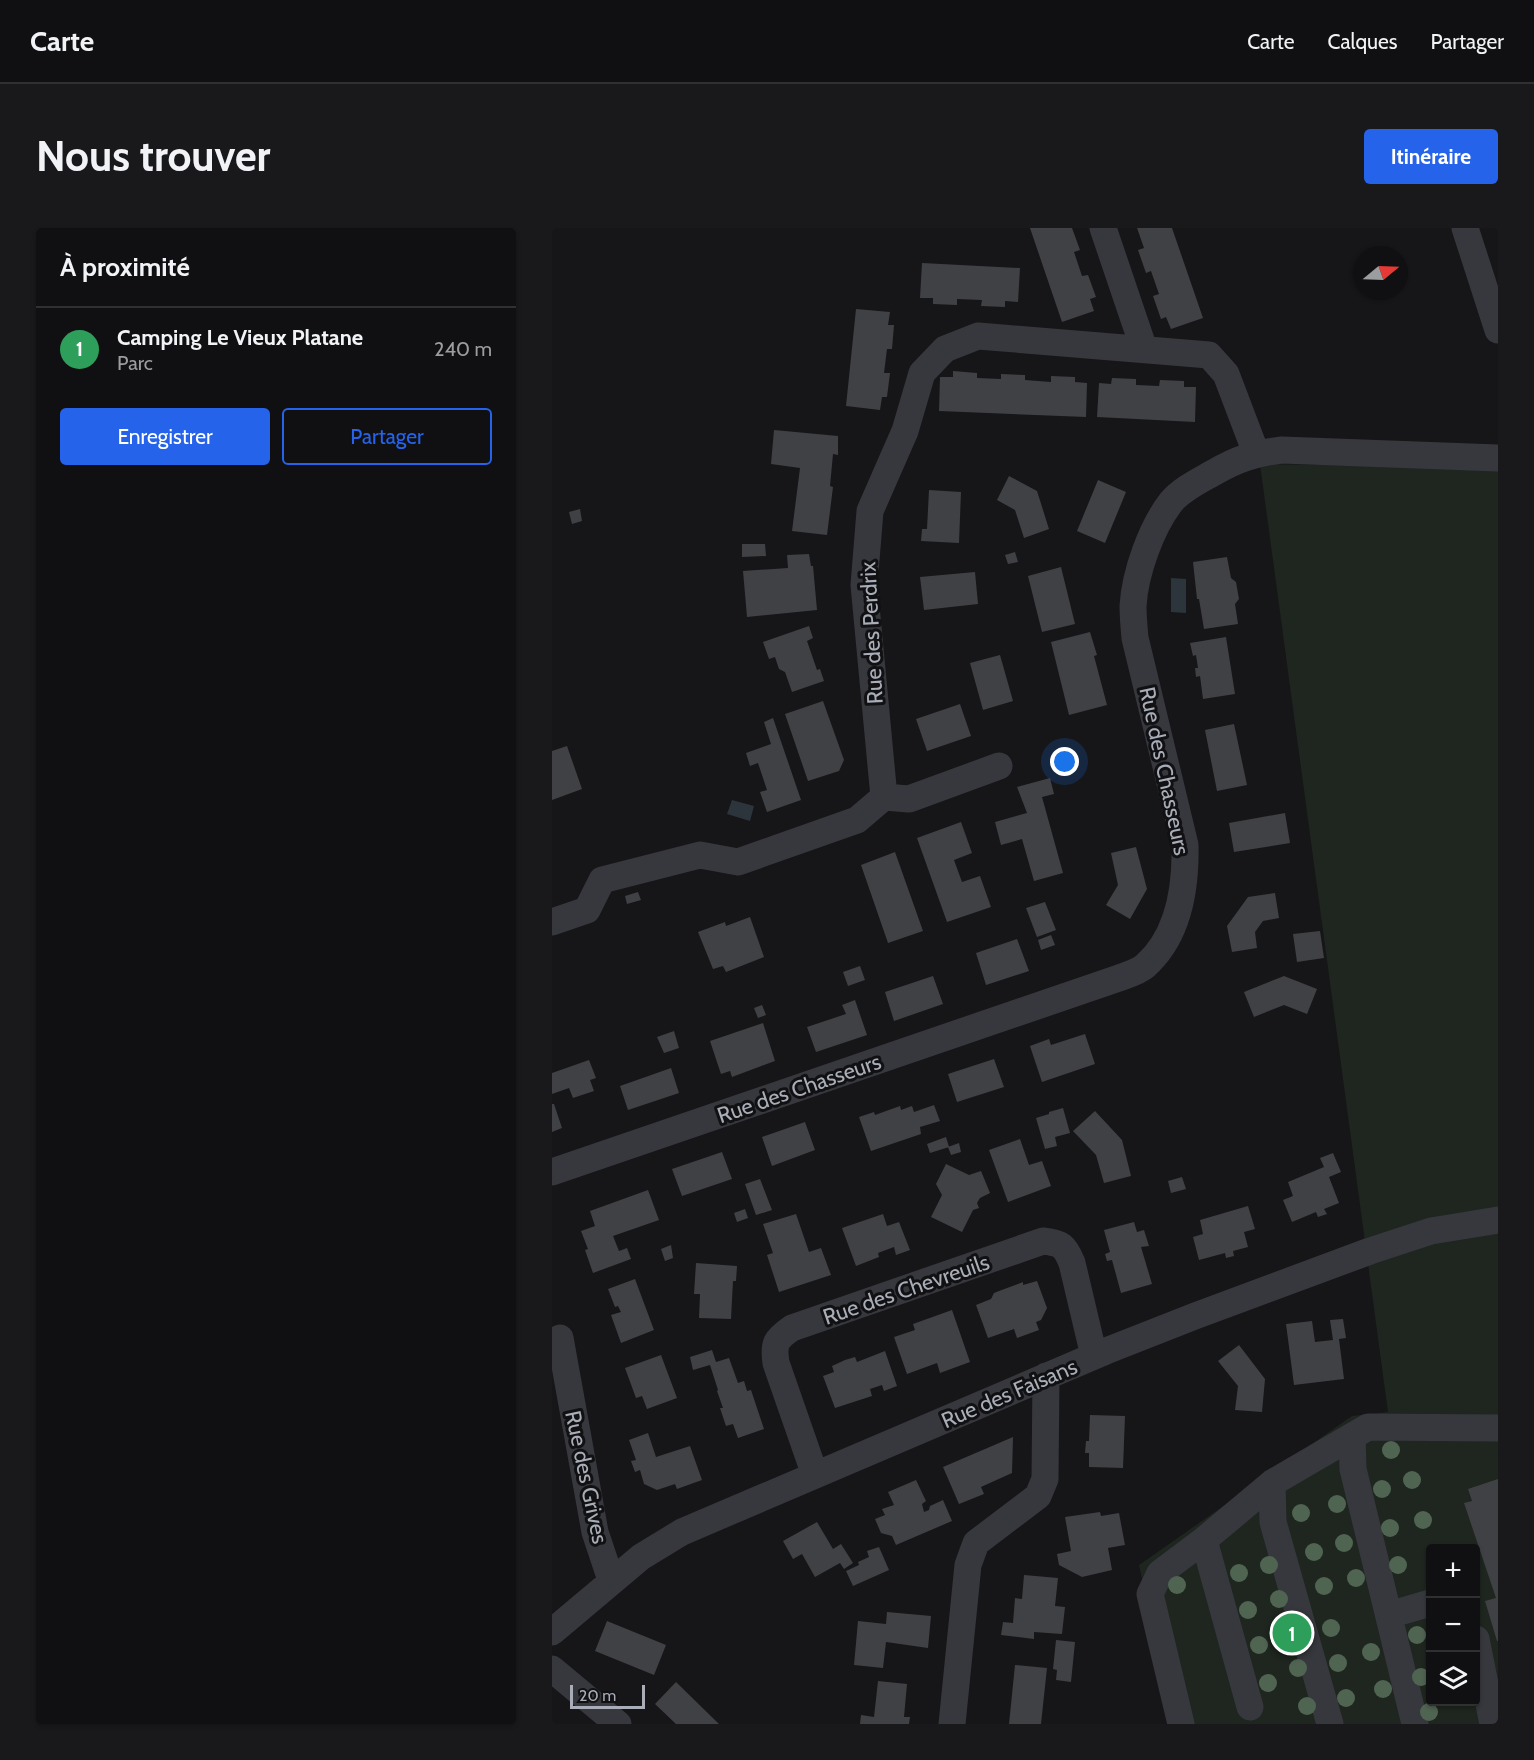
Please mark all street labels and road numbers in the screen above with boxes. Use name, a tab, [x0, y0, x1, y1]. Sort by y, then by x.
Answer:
street label: Rue des Perdrix	[854, 560, 889, 705]
street label: Rue des Chasseurs	[1133, 684, 1196, 858]
street label: Rue des Chasseurs	[714, 1048, 885, 1129]
street label: Rue des Chevreuils	[819, 1248, 993, 1331]
street label: Rue des Faisans	[937, 1353, 1081, 1434]
street label: Rue des Grives	[559, 1408, 614, 1546]

